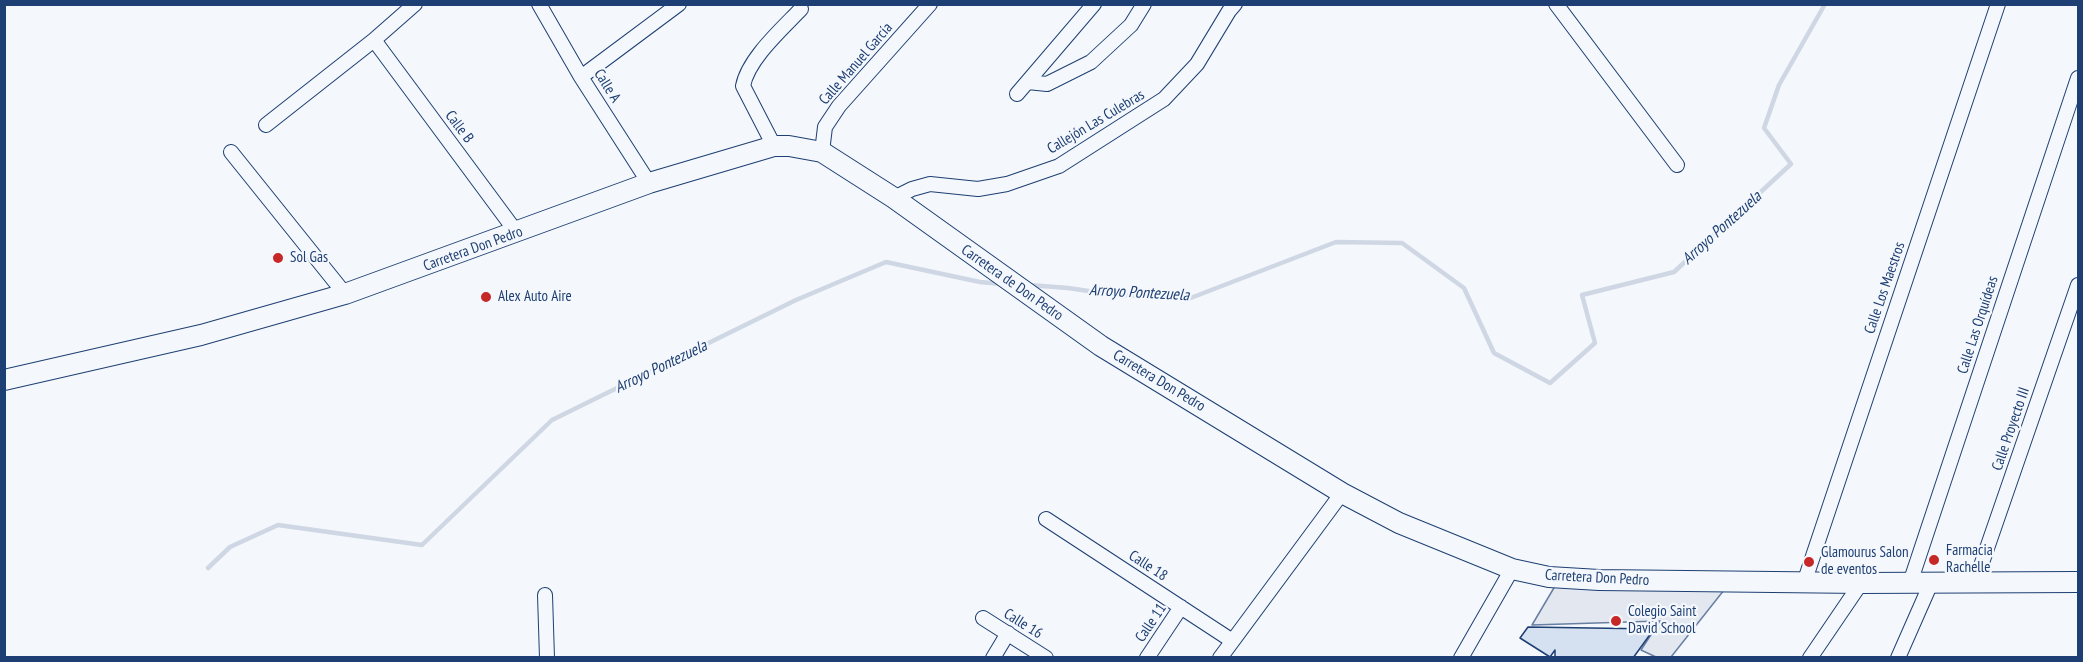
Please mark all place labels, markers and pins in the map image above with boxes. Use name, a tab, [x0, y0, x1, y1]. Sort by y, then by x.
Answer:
place label: Sol Gas	[290, 249, 328, 267]
marker: Sol Gas	[271, 251, 285, 265]
place label: Alex Auto Aire	[498, 288, 572, 306]
marker: Alex Auto Aire	[479, 290, 493, 304]
place label: Farmacia Rachelle	[1946, 542, 1993, 577]
place label: Glamourus Salon de eventos	[1821, 544, 1908, 579]
marker: Farmacia Rachelle	[1927, 553, 1941, 567]
marker: Glamourus Salon de eventos	[1802, 555, 1816, 569]
place label: Colegio Saint David School	[1628, 603, 1696, 638]
marker: Colegio Saint David School	[1609, 614, 1623, 628]

